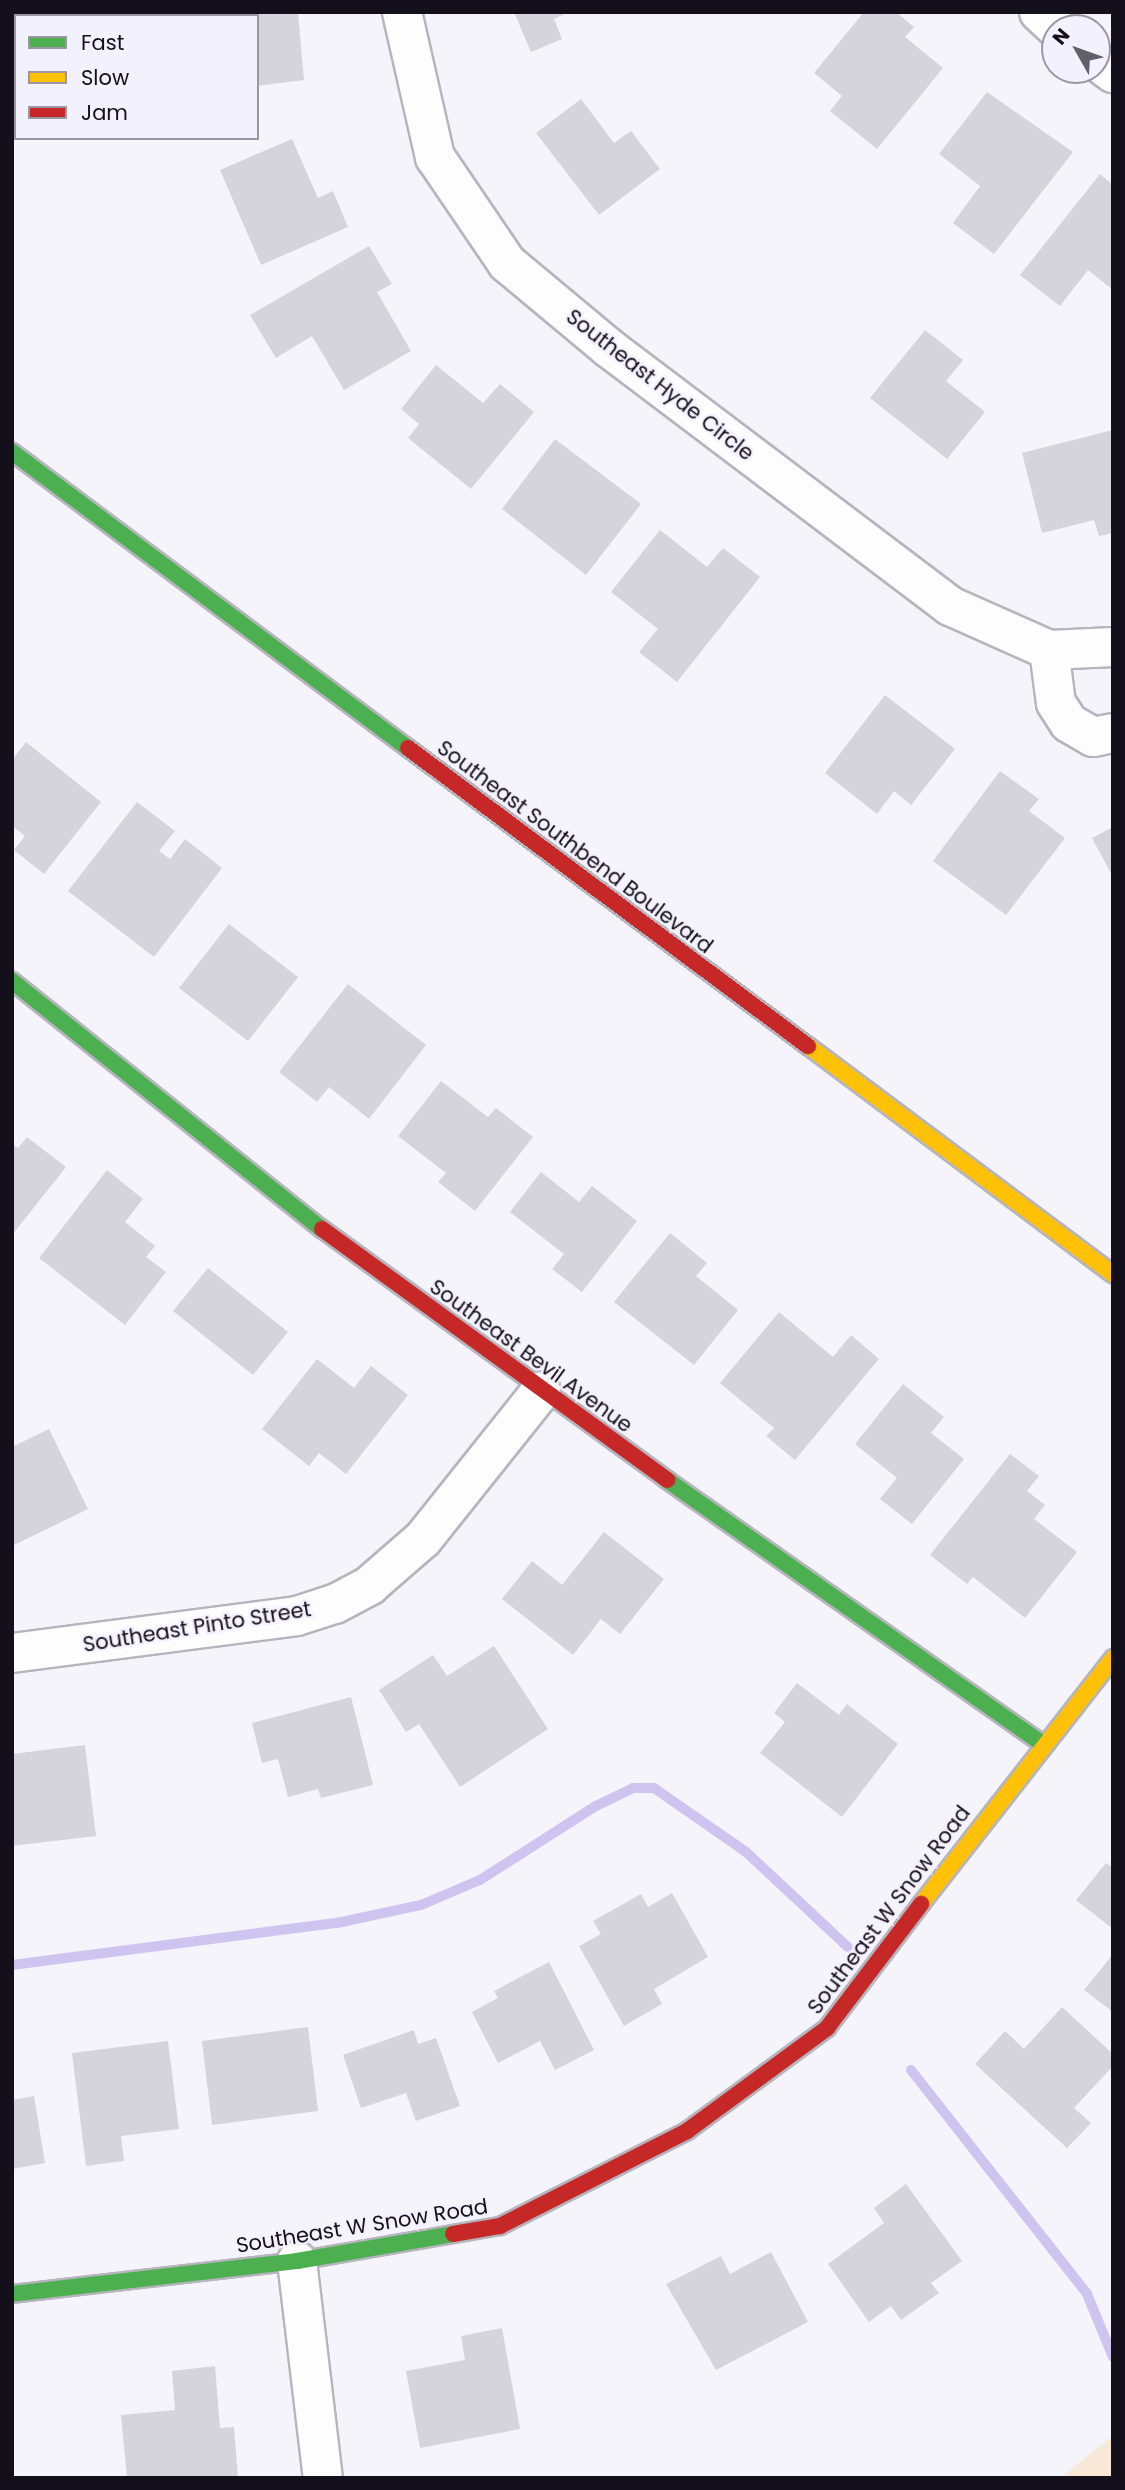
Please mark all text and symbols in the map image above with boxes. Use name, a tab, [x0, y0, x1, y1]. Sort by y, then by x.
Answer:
legend	[14, 14, 259, 140]
north arrow	[1041, 14, 1111, 84]
text: N	[1046, 22, 1076, 51]
text: Fast	[81, 28, 124, 57]
text: Slow	[81, 63, 129, 92]
text: Jam	[81, 98, 128, 127]
street label: Southeast Hyde Circle	[561, 304, 759, 466]
street label: Southeast Southbend Boulevard	[432, 735, 718, 959]
street label: Southeast Bevil Avenue	[425, 1274, 637, 1438]
street label: Southeast Pinto Street	[81, 1597, 313, 1657]
street label: Southeast W Snow Road	[802, 1801, 976, 2019]
street label: Southeast W Snow Road	[234, 2194, 490, 2258]

